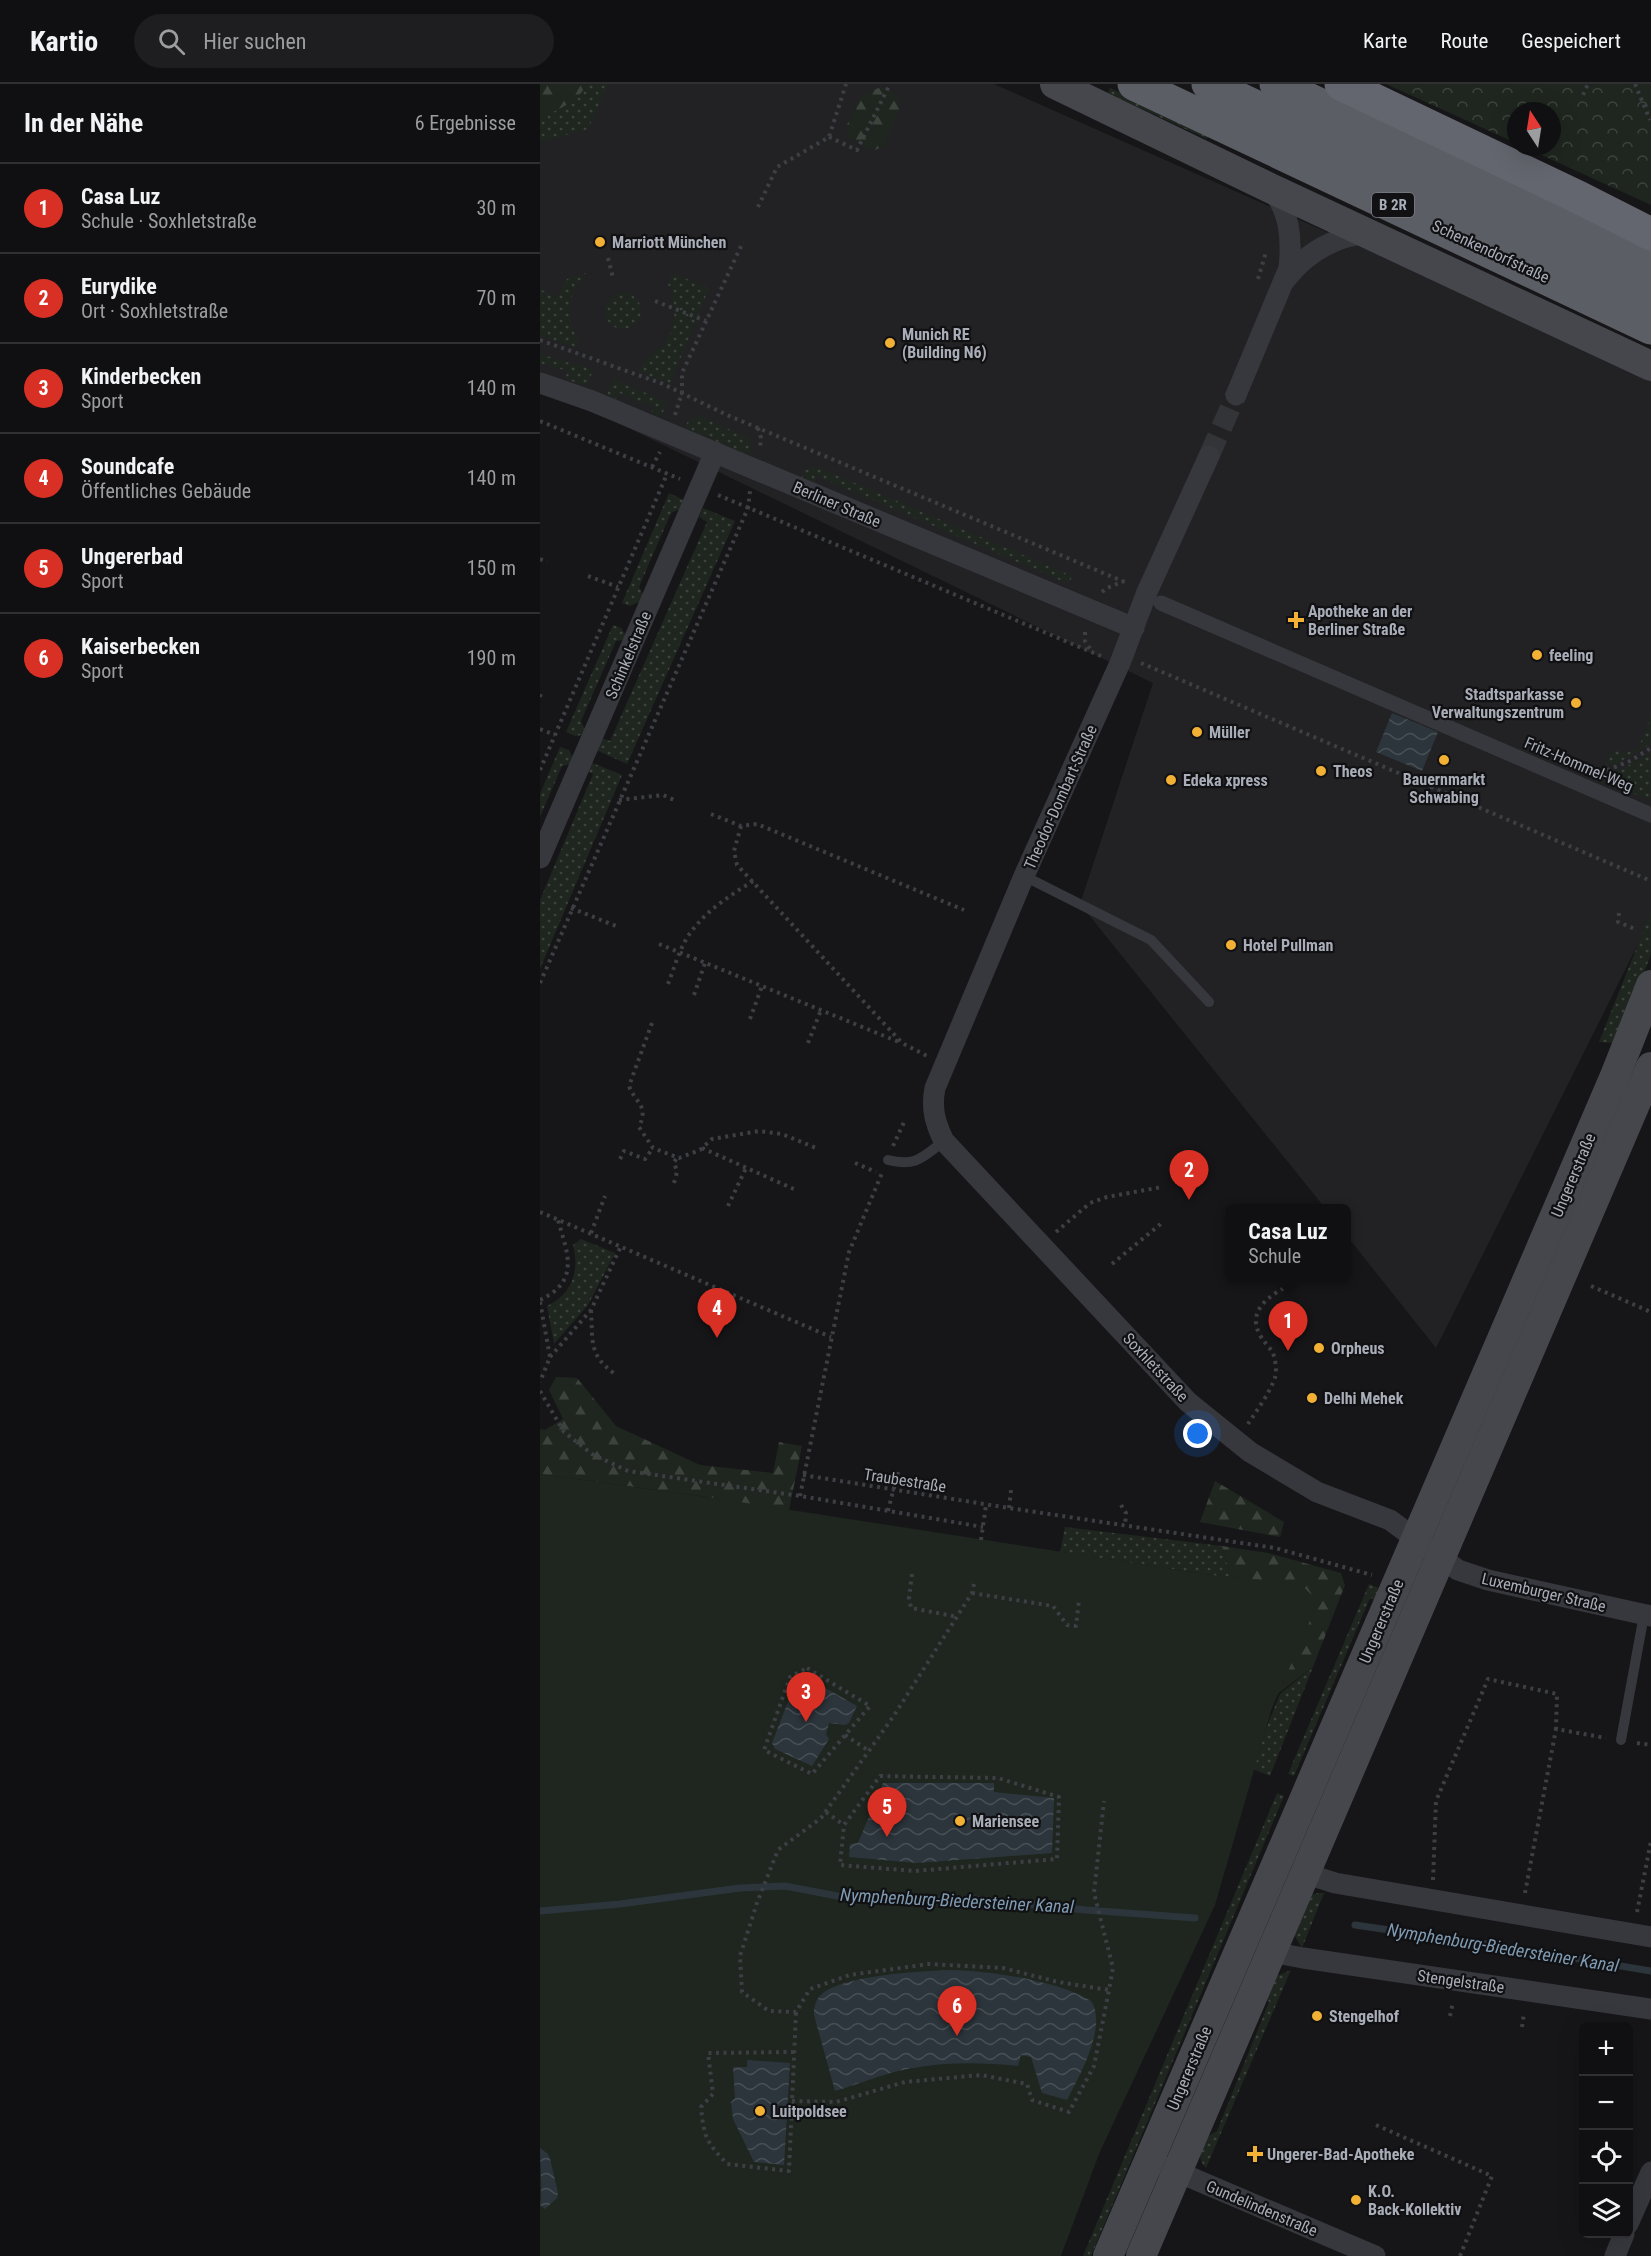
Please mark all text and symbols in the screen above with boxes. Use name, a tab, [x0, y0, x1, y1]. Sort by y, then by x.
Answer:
search box	[134, 14, 554, 68]
text: Kartio	[30, 25, 98, 58]
icon: search	[155, 25, 188, 58]
text: Hier suchen	[203, 29, 306, 54]
text: Karte	[1363, 29, 1407, 53]
text: Route	[1440, 29, 1488, 53]
text: Gespeichert	[1521, 29, 1621, 53]
north arrow	[1507, 102, 1561, 156]
text: In der Nähe	[24, 108, 143, 138]
text: 6 Ergebnisse	[415, 111, 516, 135]
text: Casa Luz	[81, 184, 160, 209]
road number: B 2R	[1372, 193, 1414, 217]
text: 1	[38, 196, 49, 220]
text: 30 m	[477, 196, 516, 220]
text: Schule · Soxhletstraße	[81, 209, 257, 233]
street label: Schenkendorfstraße	[1429, 216, 1552, 287]
place label: Marriott München	[612, 233, 727, 252]
marker: Marriott München	[593, 235, 607, 249]
text: Eurydike	[81, 274, 157, 299]
text: 2	[38, 286, 49, 310]
text: 70 m	[477, 286, 516, 310]
text: Ort · Soxhletstraße	[81, 299, 228, 323]
place label: Munich RE (Building N6)	[902, 325, 987, 362]
marker: Munich RE (Building N6)	[883, 336, 897, 350]
text: Kinderbecken	[81, 364, 201, 389]
text: 3	[38, 376, 49, 400]
text: 140 m	[467, 376, 516, 400]
text: Sport	[81, 389, 124, 413]
text: Soundcafe	[81, 454, 174, 479]
text: 4	[38, 466, 49, 490]
text: 140 m	[467, 466, 516, 490]
street label: Berliner Straße	[790, 477, 883, 531]
text: Öffentliches Gebäude	[81, 479, 251, 503]
text: Ungererbad	[81, 544, 183, 569]
text: 5	[38, 556, 49, 580]
text: 150 m	[467, 556, 516, 580]
text: Sport	[81, 569, 124, 593]
place label: Apotheke an der Berliner Straße	[1308, 602, 1412, 639]
street label: Schinkelstraße	[602, 609, 655, 702]
marker: Apotheke an der Berliner Straße	[1289, 613, 1303, 627]
text: Kaiserbecken	[81, 634, 200, 659]
text: 6	[38, 646, 49, 670]
text: 190 m	[467, 646, 516, 670]
place label: feeling	[1549, 646, 1593, 665]
marker: feeling	[1530, 648, 1544, 662]
text: Sport	[81, 659, 124, 683]
place label: Stadtsparkasse Verwaltungszentrum	[1432, 685, 1564, 722]
marker: Stadtsparkasse Verwaltungszentrum	[1569, 696, 1583, 710]
street label: Theodor-Dombart-Straße	[1020, 722, 1101, 872]
place label: Müller	[1209, 723, 1250, 742]
marker: Müller	[1190, 725, 1204, 739]
street label: Fritz-Hommel-Weg	[1522, 733, 1636, 796]
marker: Bauernmarkt Schwabing	[1437, 753, 1451, 767]
place label: Theos	[1333, 762, 1372, 781]
marker: Theos	[1314, 764, 1328, 778]
place label: Bauernmarkt Schwabing	[1403, 770, 1485, 807]
place label: Edeka xpress	[1183, 771, 1268, 790]
marker: Edeka xpress	[1164, 773, 1178, 787]
place label: Hotel Pullman	[1243, 936, 1333, 955]
marker: Hotel Pullman	[1224, 938, 1238, 952]
street label: Ungererstraße	[1547, 1130, 1600, 1220]
pin: 2	[1170, 1150, 1208, 1200]
popup	[1225, 1204, 1351, 1282]
text: Casa Luz	[1248, 1219, 1328, 1244]
text: Schule	[1248, 1244, 1301, 1268]
pin: 4	[698, 1288, 736, 1338]
pin: 1	[1268, 1302, 1308, 1351]
street label: Soxhletstraße	[1119, 1329, 1192, 1406]
place label: Orpheus	[1331, 1339, 1385, 1358]
marker: Orpheus	[1312, 1341, 1326, 1355]
place label: Delhi Mehek	[1324, 1389, 1404, 1408]
marker: Delhi Mehek	[1305, 1391, 1319, 1405]
your location	[1183, 1419, 1212, 1448]
street label: Traubestraße	[862, 1465, 947, 1496]
street label: Luxemburger Straße	[1480, 1569, 1608, 1616]
street label: Ungererstraße	[1355, 1576, 1408, 1666]
pin: 3	[786, 1672, 826, 1722]
pin: 5	[868, 1788, 906, 1837]
place label: Mariensee	[972, 1812, 1039, 1831]
marker: Mariensee	[953, 1814, 967, 1828]
water label: Nymphenburg-Biedersteiner Kanal	[840, 1884, 1075, 1917]
water label: Nymphenburg-Biedersteiner Kanal	[1386, 1919, 1621, 1976]
street label: Stengelstraße	[1416, 1966, 1506, 1997]
pin: 6	[938, 1986, 976, 2036]
place label: Stengelhof	[1329, 2007, 1400, 2026]
marker: Stengelhof	[1310, 2009, 1324, 2023]
map controls	[1579, 2022, 1633, 2238]
button: +	[1579, 2022, 1633, 2076]
street label: Ungererstraße	[1163, 2023, 1216, 2113]
button: −	[1579, 2076, 1633, 2130]
place label: Luitpoldsee	[772, 2102, 847, 2121]
marker: Luitpoldsee	[753, 2104, 767, 2118]
button: locate	[1579, 2130, 1633, 2184]
place label: Ungerer-Bad-Apotheke	[1267, 2145, 1415, 2164]
marker: Ungerer-Bad-Apotheke	[1248, 2147, 1262, 2161]
street label: Gundelindenstraße	[1203, 2177, 1320, 2240]
place label: K.O. Back-Kollektiv	[1368, 2182, 1461, 2219]
button: layers	[1579, 2184, 1633, 2238]
marker: K.O. Back-Kollektiv	[1349, 2193, 1363, 2207]

